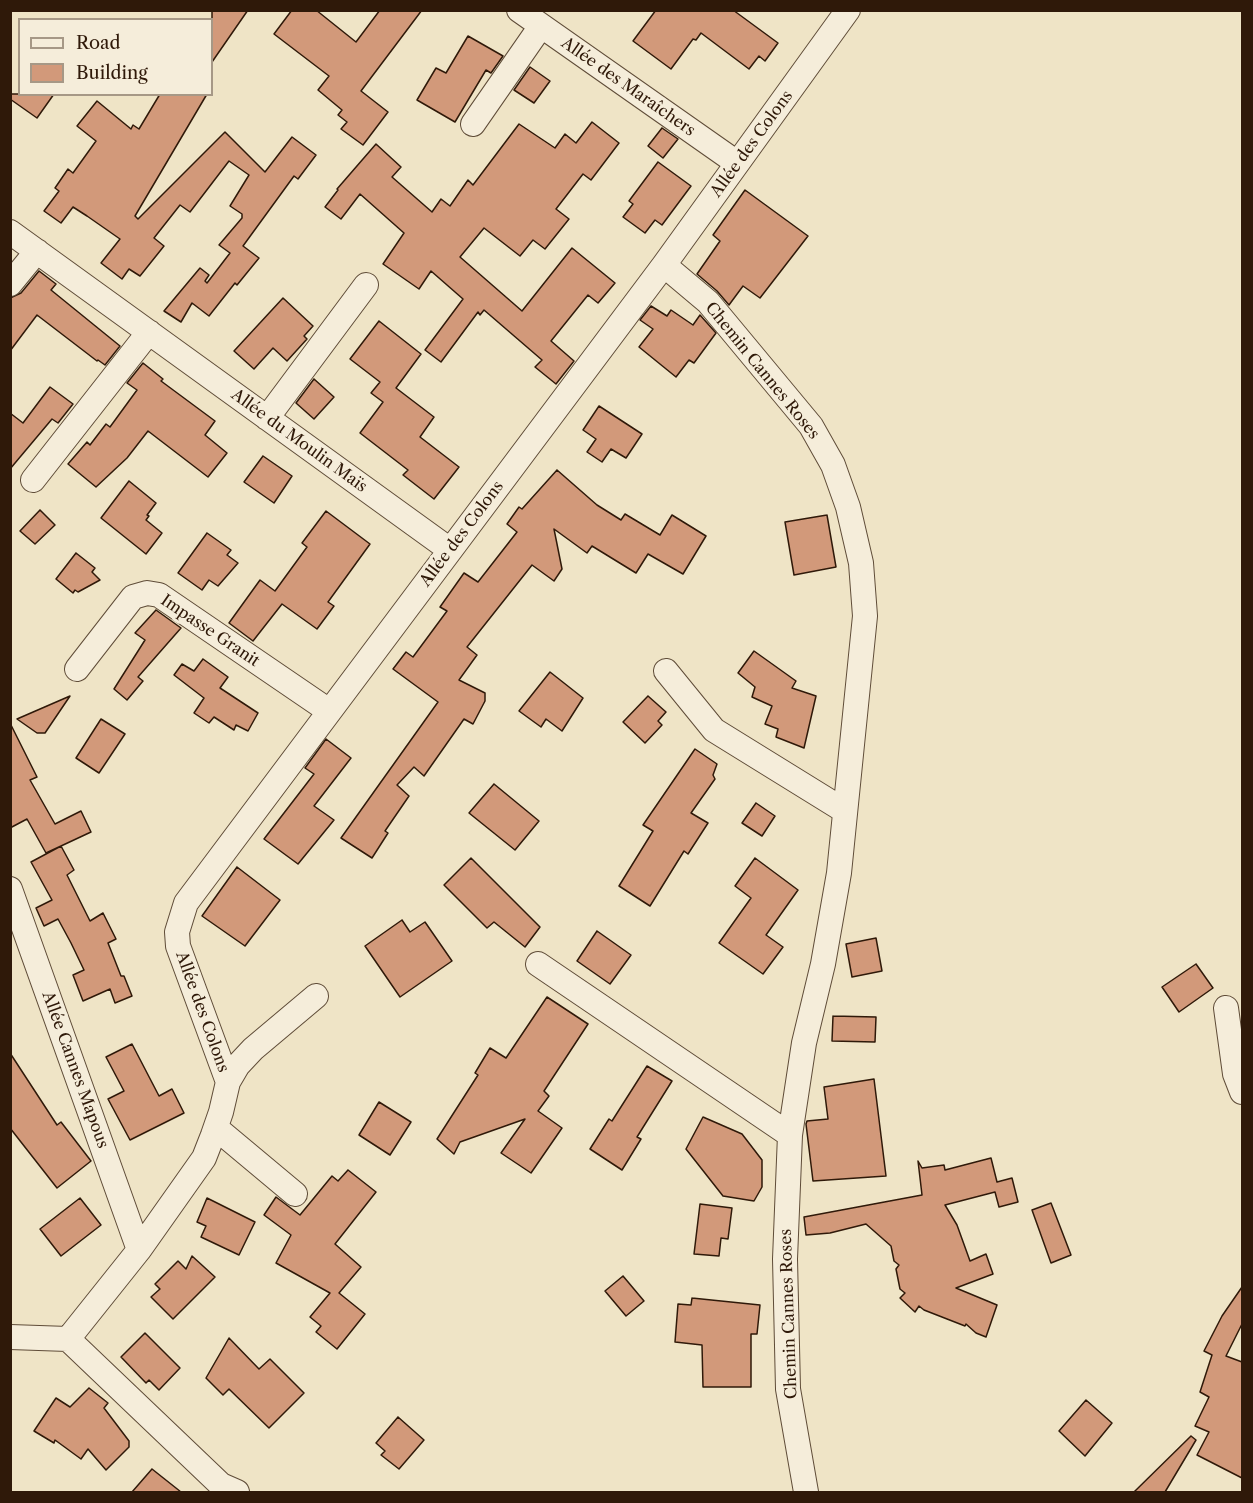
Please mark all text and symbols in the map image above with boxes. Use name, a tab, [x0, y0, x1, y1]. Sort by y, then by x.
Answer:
legend	[18, 18, 213, 96]
text: Road	[76, 32, 121, 54]
street label: Allée des Maraîchers	[557, 34, 699, 140]
text: Building	[76, 62, 148, 84]
street label: Allée des Colons	[707, 87, 797, 201]
street label: Chemin Cannes Roses	[701, 299, 823, 443]
street label: Allée du Moulin Maïs	[227, 385, 371, 497]
street label: Allée des Colons	[416, 477, 508, 591]
street label: Impasse Granit	[157, 591, 263, 671]
street label: Allée des Colons	[171, 949, 233, 1075]
street label: Allée Cannes Mapous	[38, 989, 112, 1151]
street label: Chemin Cannes Roses	[776, 1228, 802, 1400]

